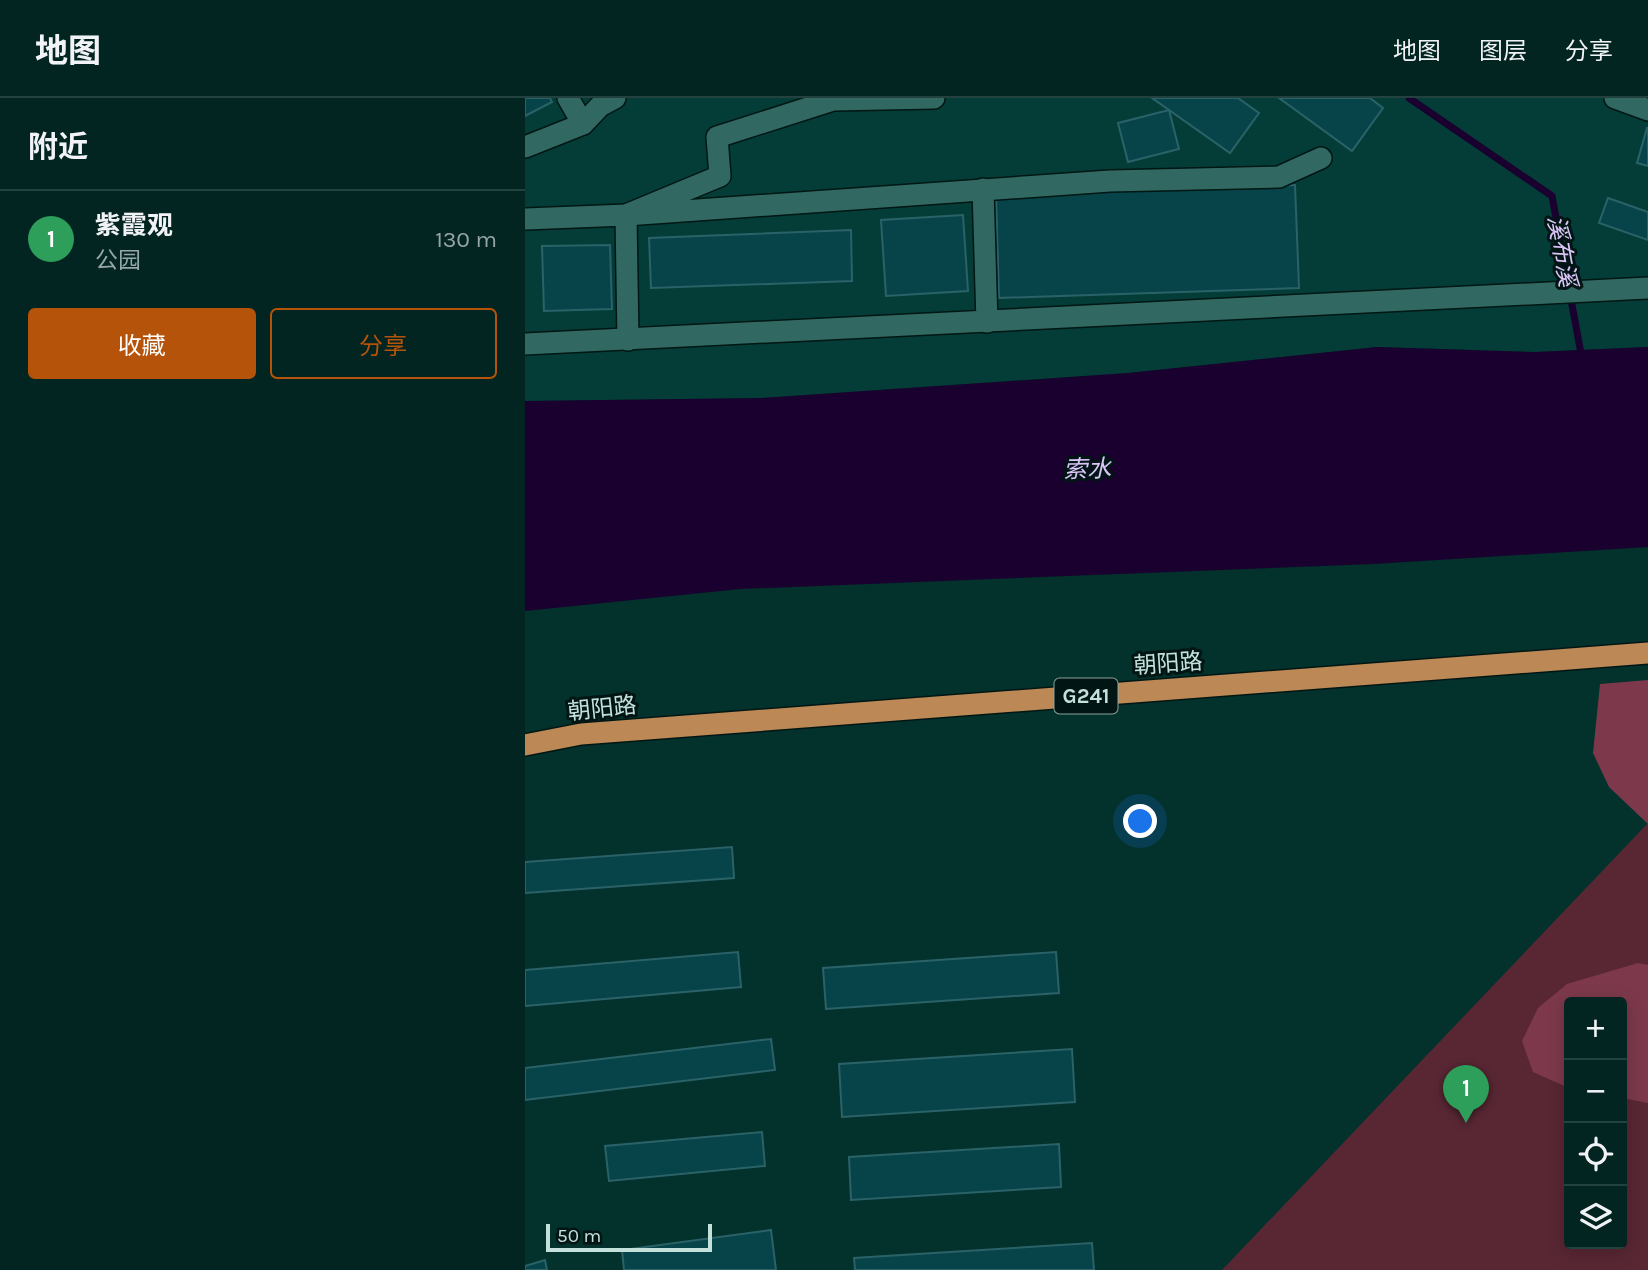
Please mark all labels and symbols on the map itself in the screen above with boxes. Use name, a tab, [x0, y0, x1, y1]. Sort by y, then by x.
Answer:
water label: 溪布溪	[1542, 213, 1583, 292]
water label: 索水	[1063, 455, 1112, 483]
street label: 朝阳路	[1133, 648, 1203, 679]
road number: G241	[1055, 678, 1117, 714]
street label: 朝阳路	[566, 691, 638, 726]
your location	[1123, 804, 1157, 838]
pin: 1	[1443, 1065, 1489, 1123]
scale bar	[546, 1221, 712, 1253]

